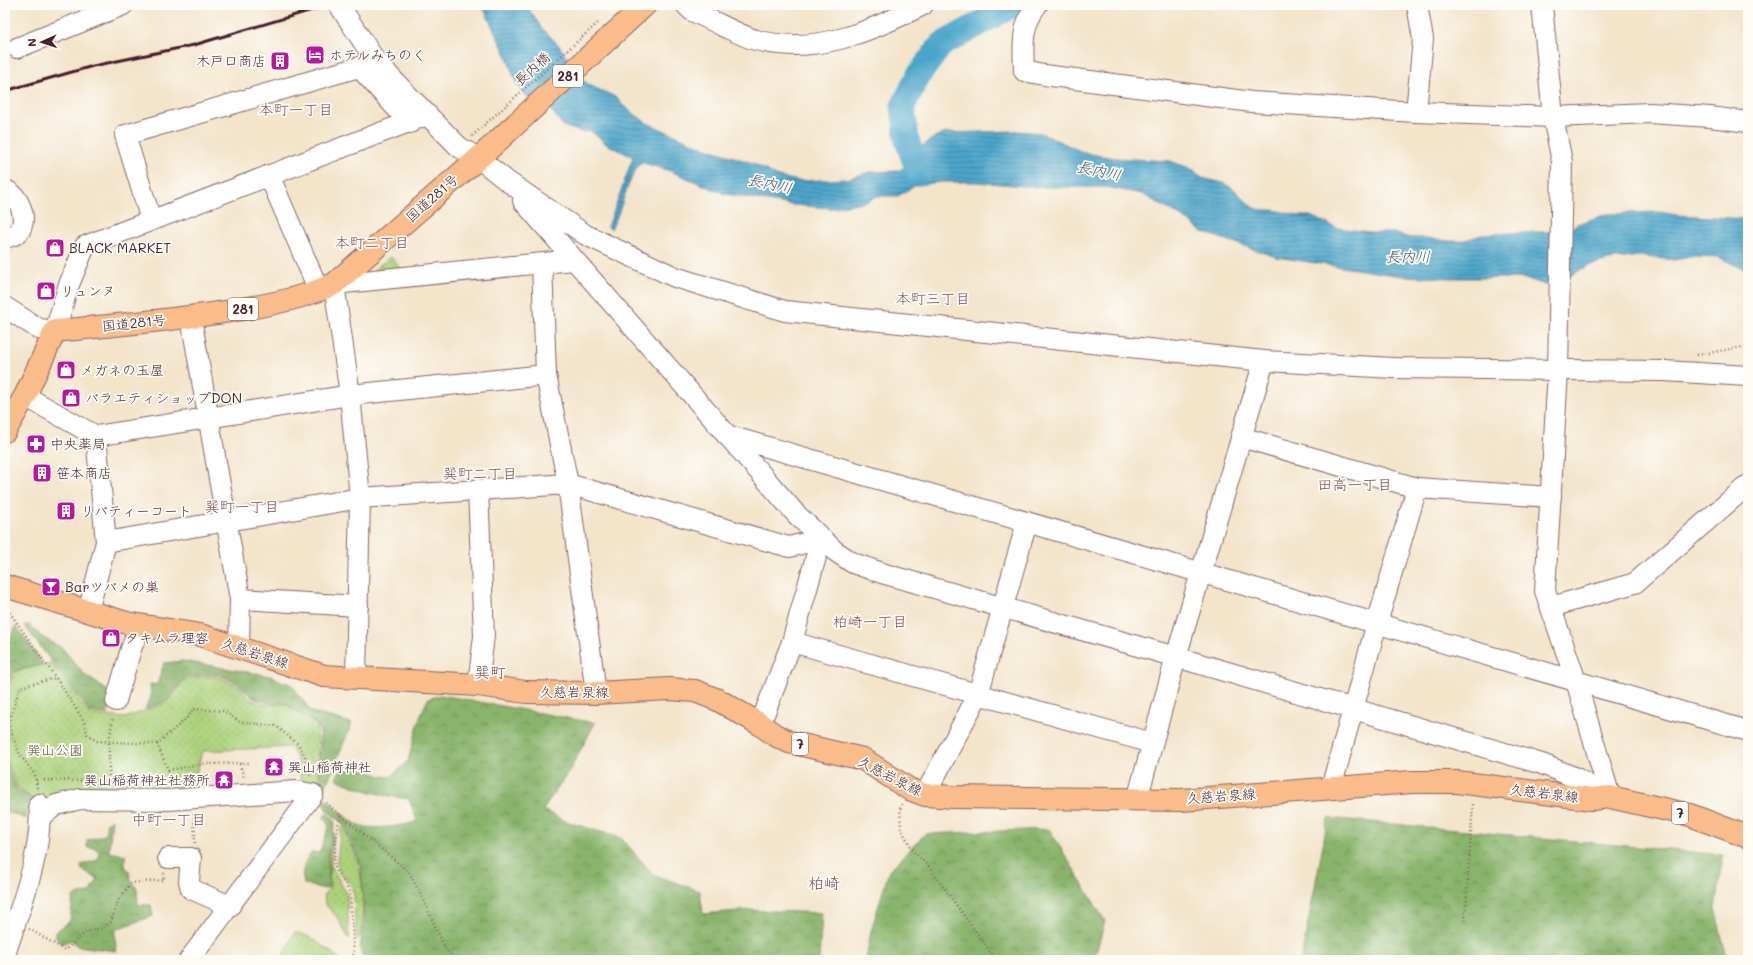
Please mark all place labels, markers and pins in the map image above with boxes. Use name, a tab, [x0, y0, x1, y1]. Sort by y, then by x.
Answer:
hotel icon: ホテルみちのく	[304, 44, 326, 66]
place label: ホテルみちのく	[329, 45, 426, 64]
building icon: 木戸口商店	[269, 50, 291, 72]
place label: 木戸口商店	[196, 51, 266, 70]
shop icon: BLACK MARKET	[44, 237, 66, 259]
place label: BLACK MARKET	[69, 238, 171, 257]
shop icon: リュンヌ	[35, 280, 57, 302]
place label: リュンヌ	[60, 281, 115, 300]
shop icon: メガネの玉屋	[55, 359, 77, 381]
place label: メガネの玉屋	[80, 360, 164, 379]
shop icon: バラエティショップDON	[60, 387, 82, 409]
place label: バラエティショップDON	[85, 388, 242, 407]
pharmacy icon: 中央薬局	[25, 433, 47, 455]
place label: 中央薬局	[50, 434, 106, 453]
building icon: 笹本商店	[31, 462, 53, 484]
place label: 笹本商店	[56, 463, 112, 482]
building icon: リバティーコート	[55, 500, 77, 522]
place label: リバティーコート	[80, 501, 192, 520]
bar icon: Barツバメの巣	[40, 576, 62, 598]
place label: Barツバメの巣	[65, 577, 159, 596]
shop icon: タキムラ理容	[100, 627, 122, 649]
place label: タキムラ理容	[125, 628, 209, 647]
temple icon: 巽山稲荷神社	[263, 756, 285, 778]
place label: 巽山稲荷神社	[288, 757, 372, 776]
temple icon: 巽山稲荷神社社務所	[213, 769, 235, 791]
place label: 巽山稲荷神社社務所	[84, 770, 210, 789]

